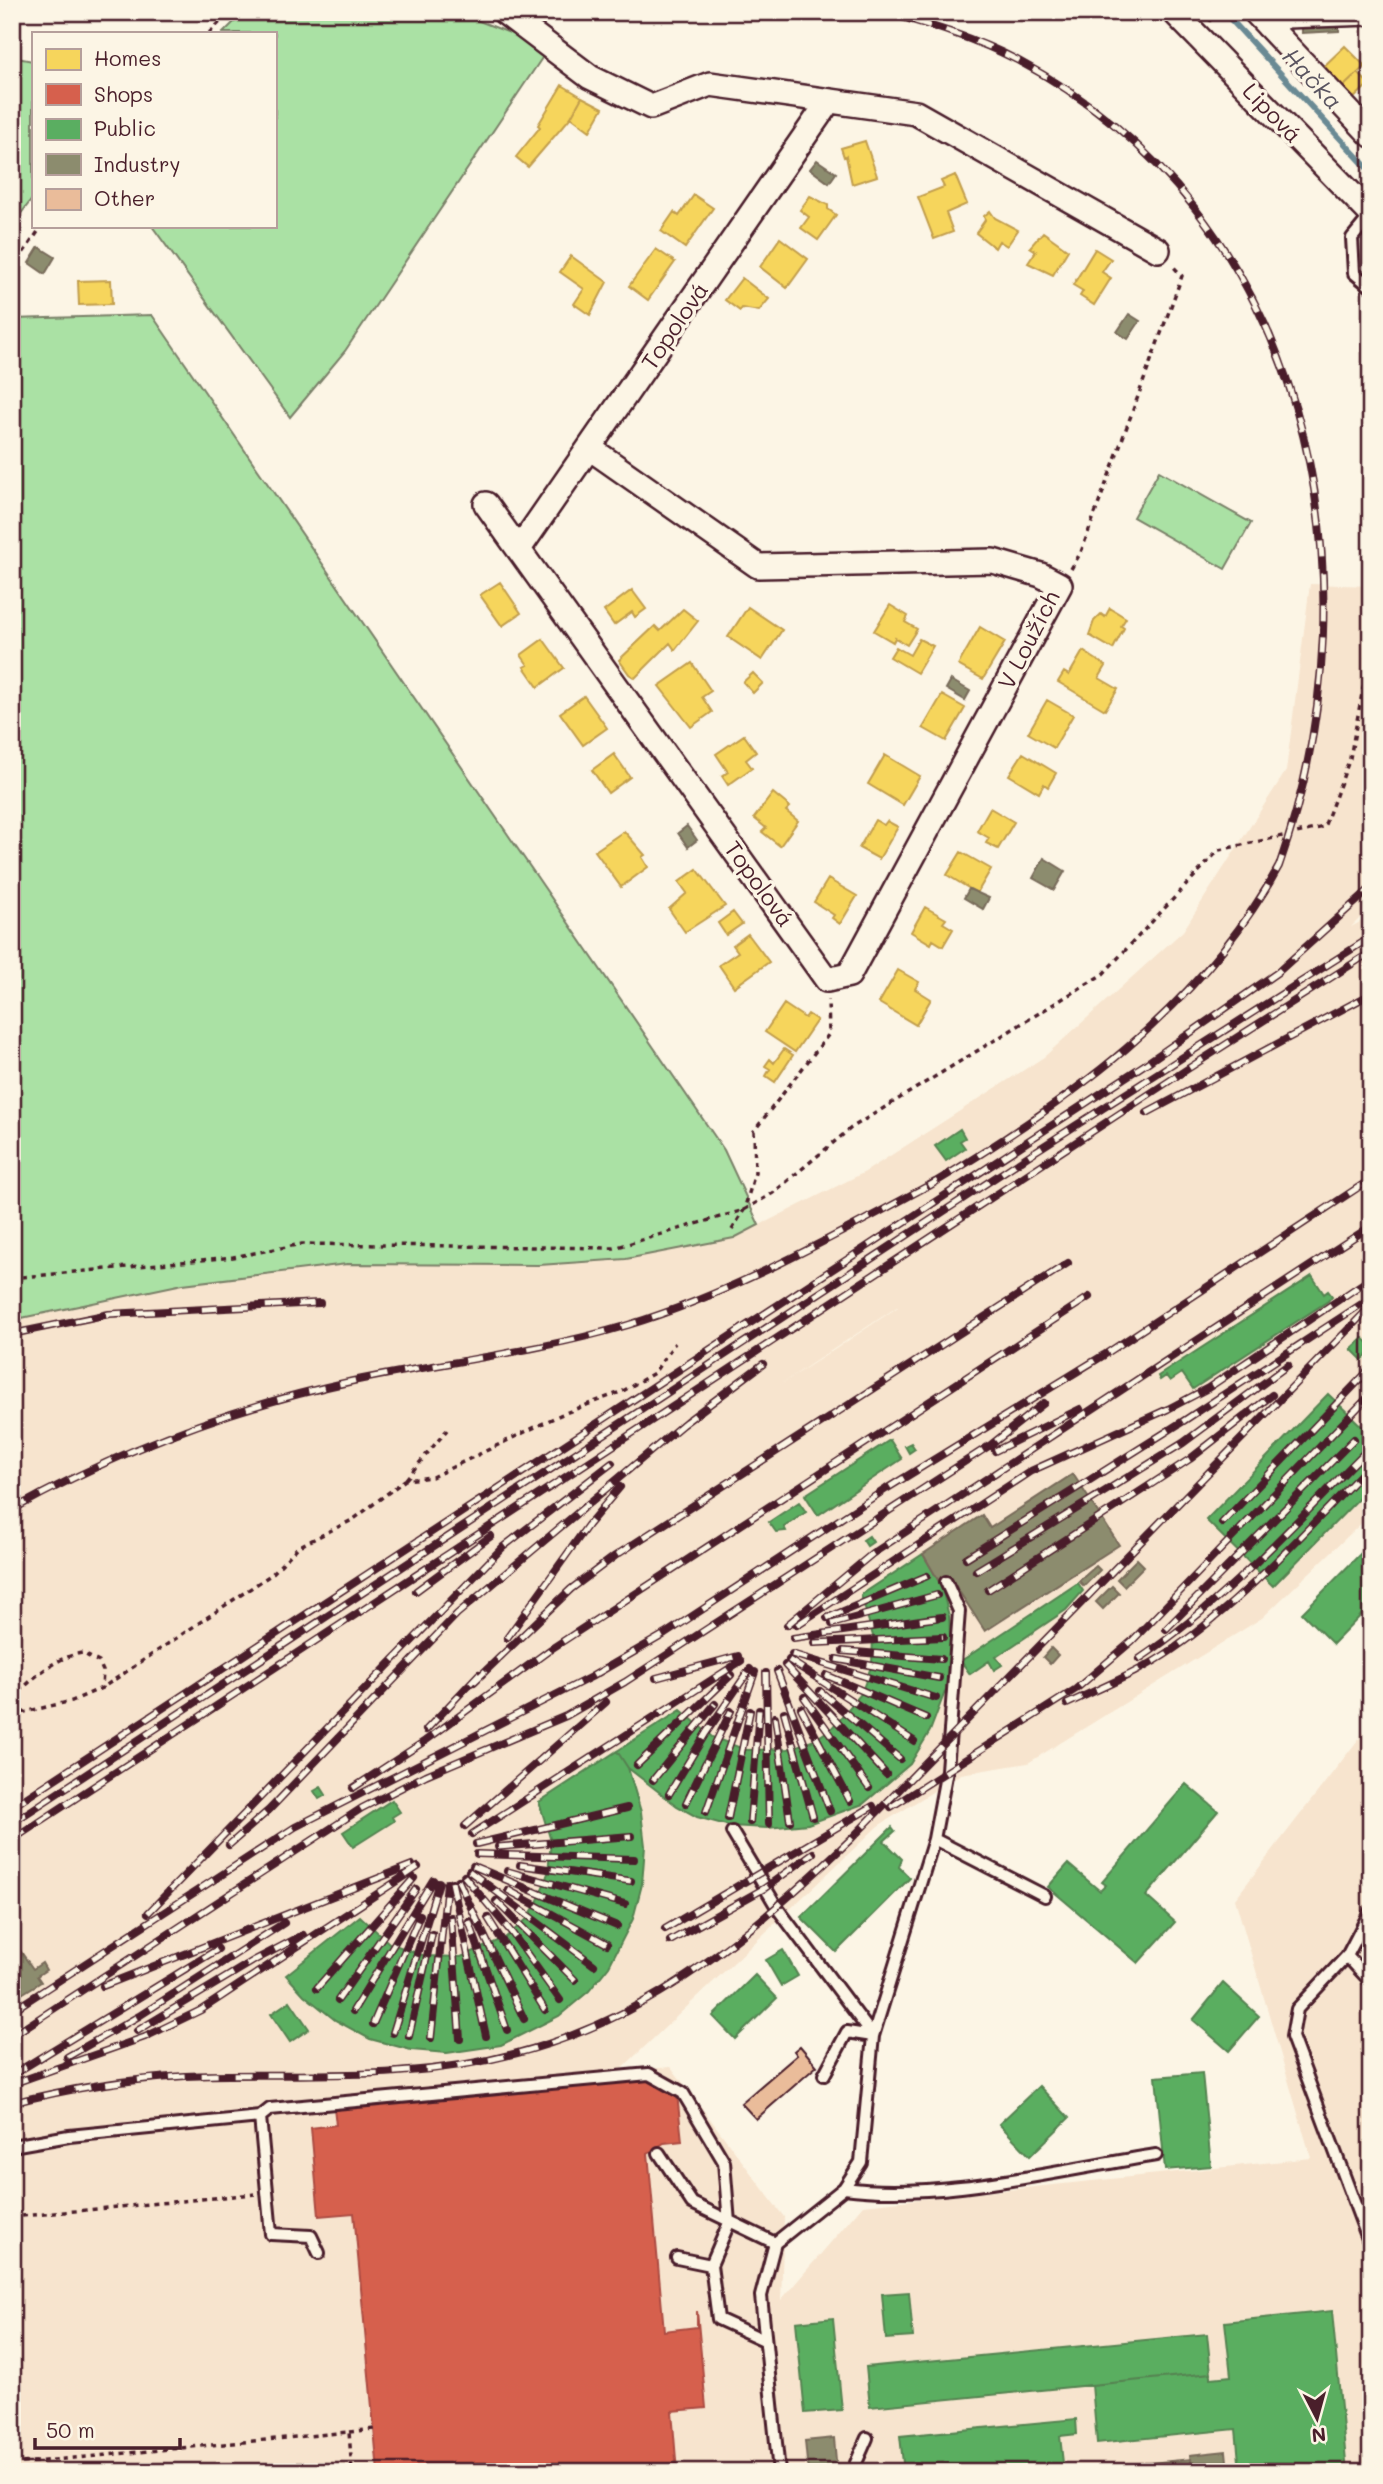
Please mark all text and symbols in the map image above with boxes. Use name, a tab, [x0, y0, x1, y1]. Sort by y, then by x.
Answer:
legend	[32, 32, 276, 228]
water label: Hačka	[1277, 40, 1350, 116]
text: Homes	[94, 44, 161, 71]
street label: Lipová	[1237, 76, 1309, 149]
text: Shops	[94, 80, 153, 107]
text: Public	[94, 114, 156, 141]
text: Industry	[94, 150, 181, 177]
text: Other	[94, 184, 155, 211]
street label: Topolová	[634, 276, 714, 375]
street label: V Loužích	[990, 585, 1066, 694]
street label: Topolová	[718, 834, 801, 932]
north arrow	[1282, 2382, 1352, 2452]
scale bar	[35, 2407, 180, 2451]
text: 50 m	[46, 2416, 95, 2443]
text: N	[1310, 2422, 1327, 2449]

